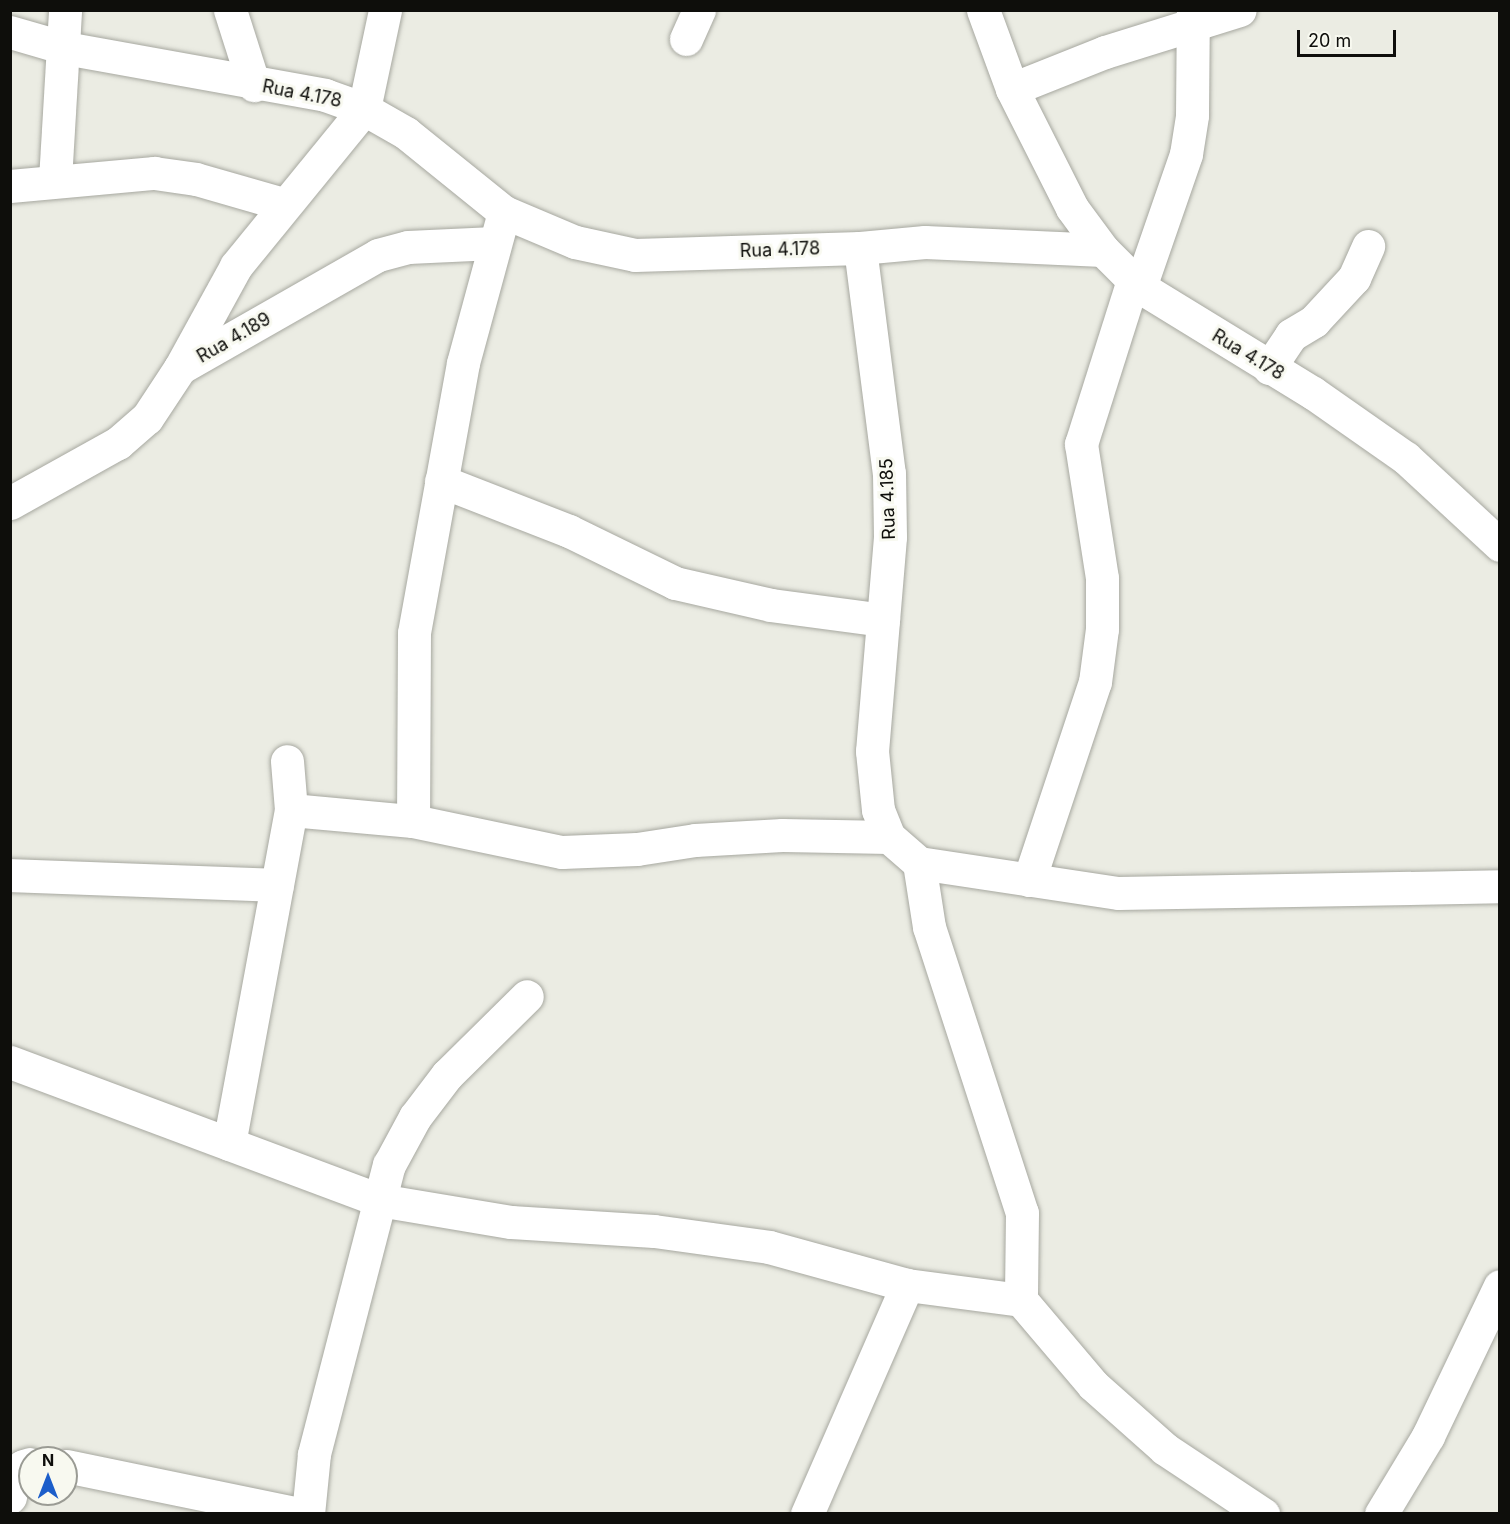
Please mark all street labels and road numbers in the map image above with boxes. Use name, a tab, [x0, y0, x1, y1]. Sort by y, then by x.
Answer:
street label: Rua 4.178	[260, 76, 344, 112]
street label: Rua 4.178	[739, 238, 821, 262]
street label: Rua 4.189	[193, 308, 275, 368]
street label: Rua 4.178	[1208, 325, 1288, 385]
street label: Rua 4.185	[876, 458, 900, 540]

